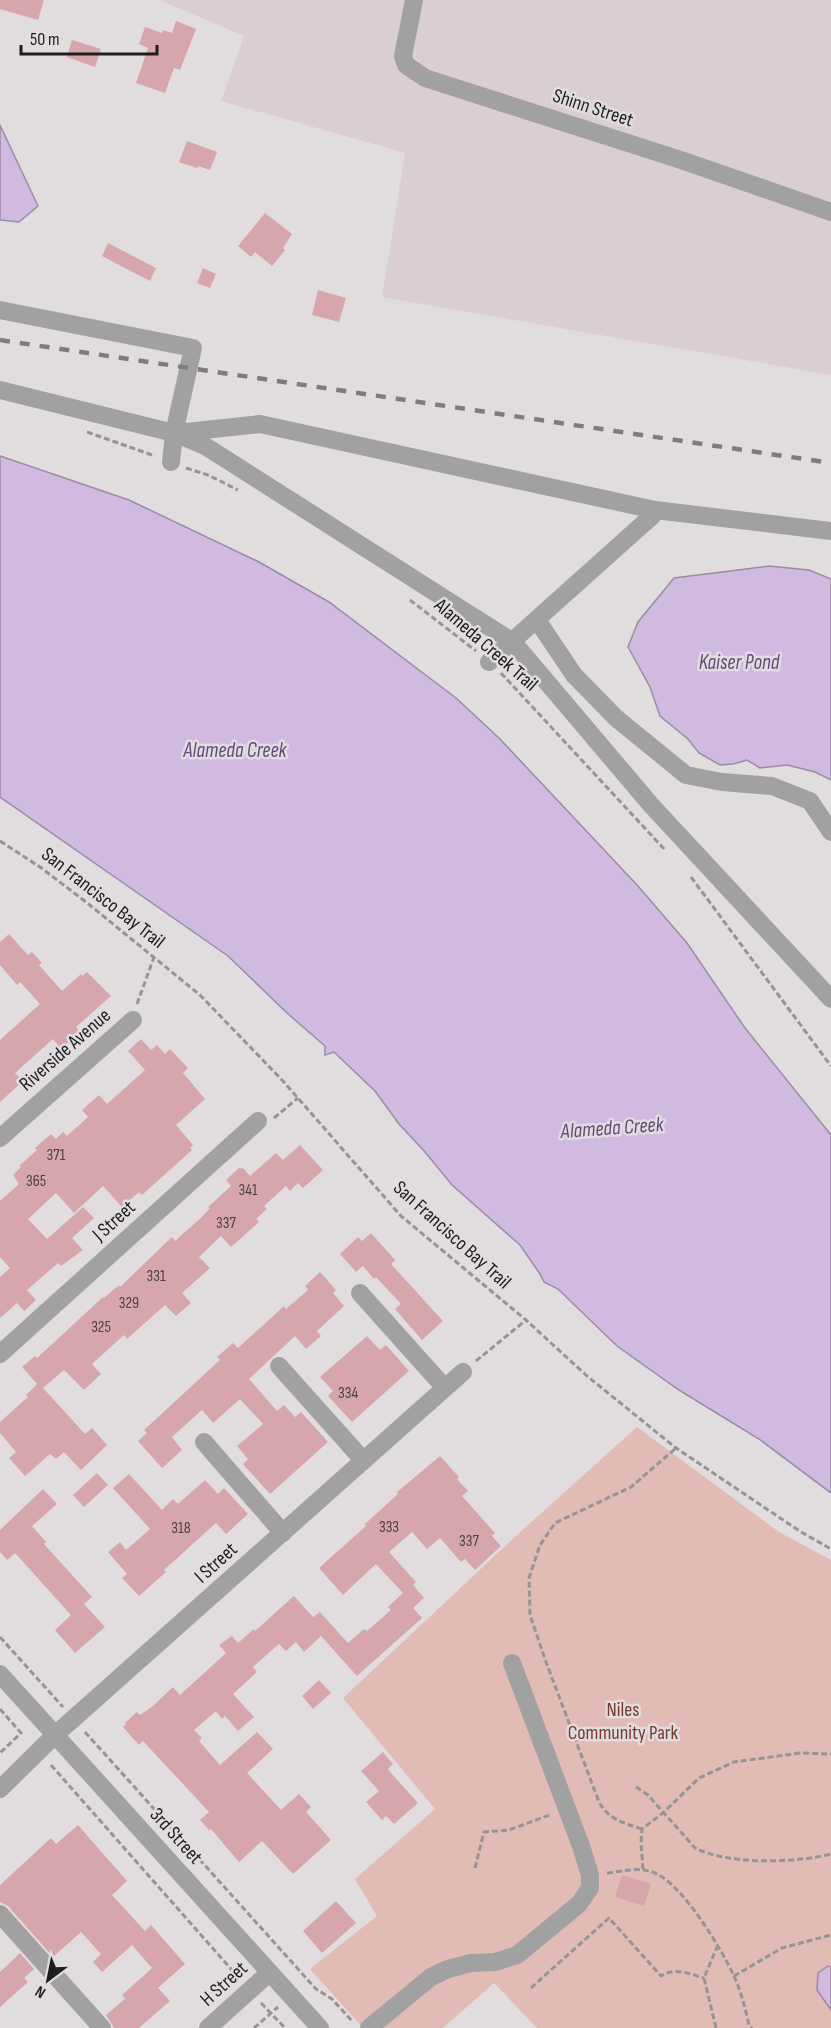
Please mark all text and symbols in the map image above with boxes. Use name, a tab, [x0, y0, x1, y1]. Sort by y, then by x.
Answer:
scale bar	[21, 18, 158, 56]
text: 50 m	[30, 29, 60, 50]
street label: Shinn Street	[550, 84, 636, 132]
street label: Alameda Creek Trail	[429, 593, 543, 697]
water label: Kaiser Pond	[699, 650, 781, 675]
water label: Alameda Creek	[183, 738, 288, 763]
street label: San Francisco Bay Trail	[36, 842, 170, 954]
street label: Riverside Avenue	[14, 1004, 116, 1096]
water label: Alameda Creek	[559, 1112, 665, 1144]
house number: 371	[47, 1146, 66, 1165]
house number: 365	[26, 1172, 46, 1191]
street label: San Francisco Bay Trail	[388, 1176, 516, 1294]
house number: 341	[238, 1181, 258, 1200]
street label: J Street	[87, 1196, 140, 1247]
house number: 337	[216, 1214, 237, 1233]
house number: 331	[146, 1267, 166, 1286]
house number: 329	[119, 1294, 139, 1313]
house number: 325	[91, 1318, 111, 1337]
house number: 334	[338, 1384, 358, 1403]
house number: 333	[379, 1518, 399, 1537]
house number: 318	[171, 1519, 191, 1538]
house number: 337	[459, 1532, 480, 1551]
street label: I Street	[190, 1538, 242, 1588]
park label: Niles Community Park	[568, 1698, 679, 1745]
street label: 3rd Street	[144, 1803, 208, 1869]
north arrow	[18, 1950, 78, 2010]
street label: H Street	[195, 1956, 253, 2012]
text: N	[32, 1981, 50, 2002]

